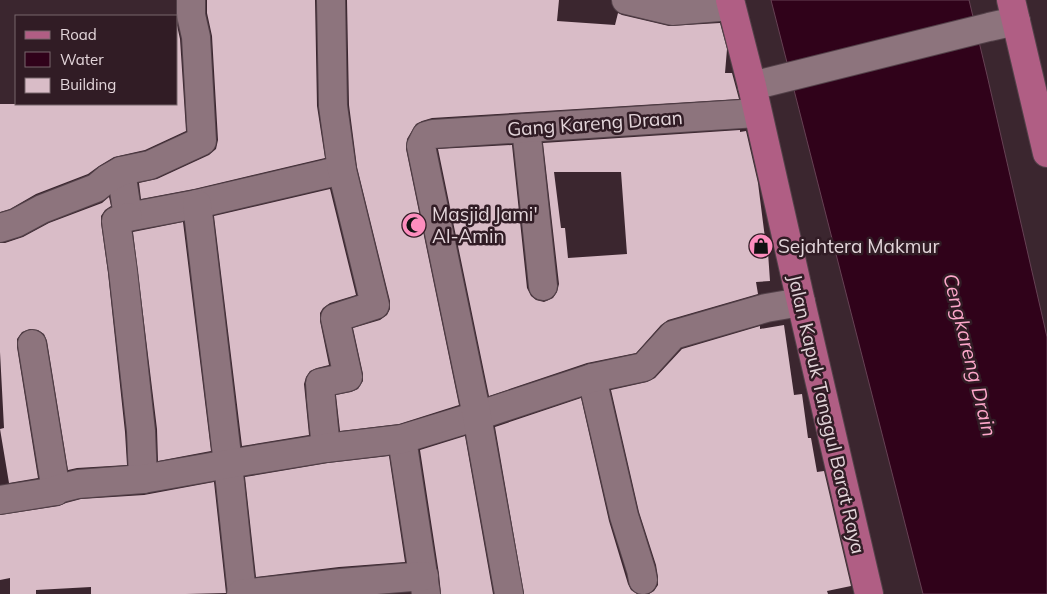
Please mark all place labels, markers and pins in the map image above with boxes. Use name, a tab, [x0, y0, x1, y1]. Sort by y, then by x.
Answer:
place label: Masjid Jami' Al-Amin	[432, 202, 538, 248]
mosque icon: Masjid Jami' Al-Amin	[401, 212, 427, 238]
shop icon: Sejahtera Makmur	[748, 233, 774, 259]
place label: Sejahtera Makmur	[778, 234, 939, 258]

